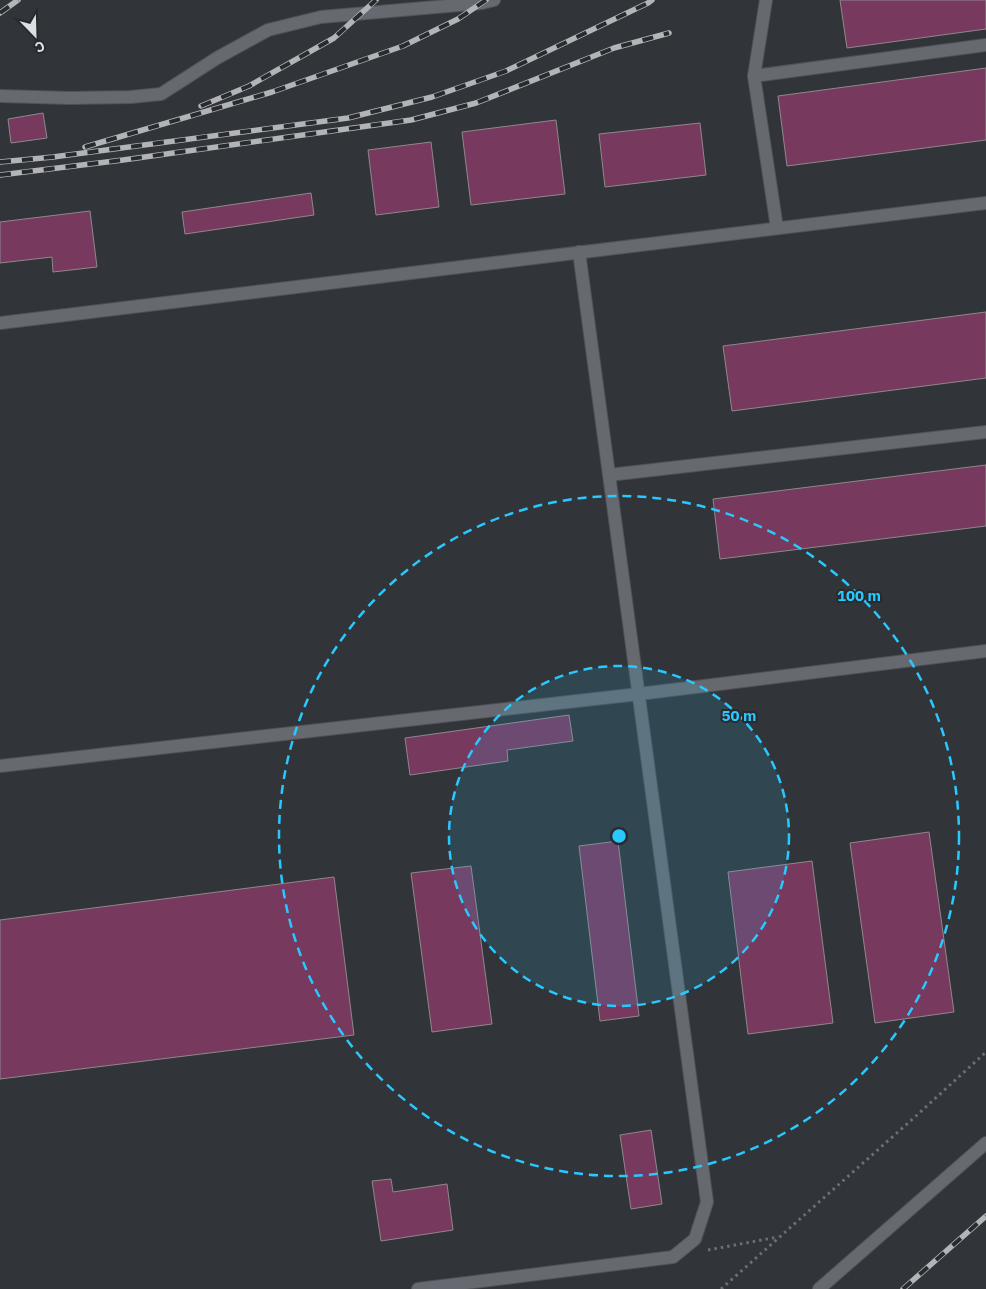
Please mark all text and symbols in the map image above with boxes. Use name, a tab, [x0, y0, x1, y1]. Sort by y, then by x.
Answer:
north arrow	[10, 10, 60, 60]
text: С	[32, 37, 48, 57]
text: 100 m	[837, 586, 881, 605]
text: 50 m	[722, 706, 756, 725]
centre of rings	[610, 827, 628, 845]

